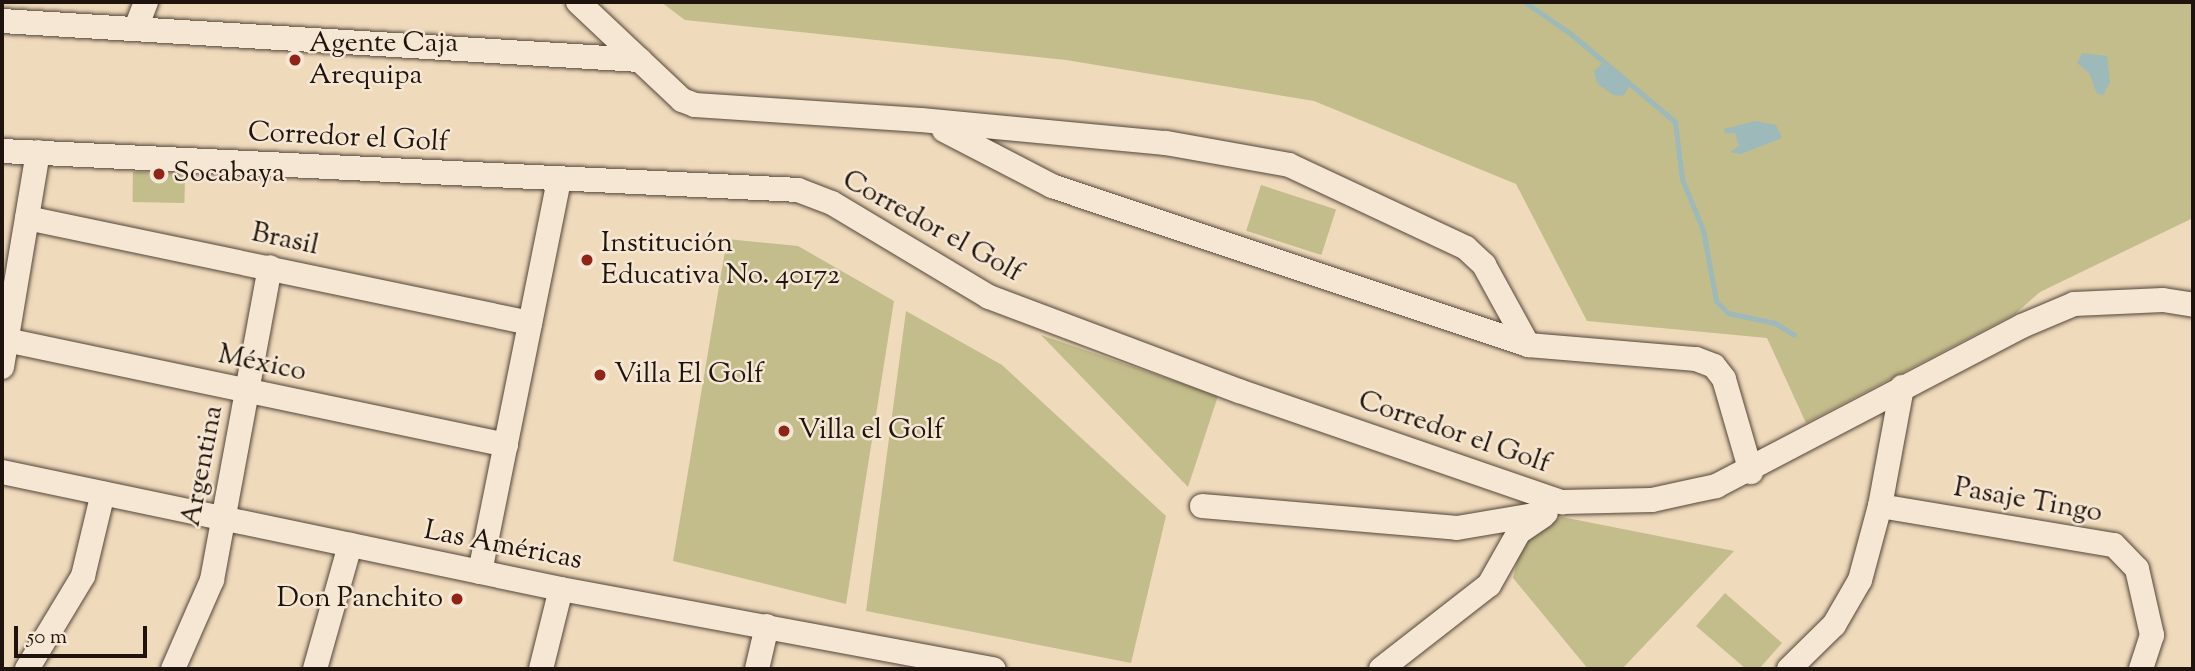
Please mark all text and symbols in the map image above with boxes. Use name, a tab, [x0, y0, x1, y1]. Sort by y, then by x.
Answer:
place label: Agente Caja Arequipa	[309, 27, 458, 93]
marker: Agente Caja Arequipa	[287, 52, 303, 68]
street label: Corredor el Golf	[247, 116, 449, 160]
place label: Socabaya	[173, 157, 285, 191]
street label: Corredor el Golf	[836, 164, 1028, 290]
marker: Socabaya	[151, 166, 167, 182]
street label: Brasil	[248, 217, 322, 263]
place label: Institución Educativa No. 40172	[601, 227, 840, 293]
marker: Institución Educativa No. 40172	[579, 252, 595, 268]
street label: México	[215, 338, 309, 390]
place label: Villa El Golf	[614, 358, 764, 392]
marker: Villa El Golf	[592, 367, 608, 383]
street label: Corredor el Golf	[1354, 384, 1554, 482]
street label: Argentina	[175, 403, 231, 529]
place label: Villa el Golf	[798, 414, 944, 448]
marker: Villa el Golf	[776, 423, 792, 439]
street label: Pasaje Tingo	[1951, 471, 2105, 531]
street label: Las Américas	[421, 514, 585, 578]
place label: Don Panchito	[277, 582, 443, 616]
marker: Don Panchito	[449, 591, 465, 607]
scale bar	[18, 612, 150, 656]
text: 50 m	[27, 623, 67, 653]

